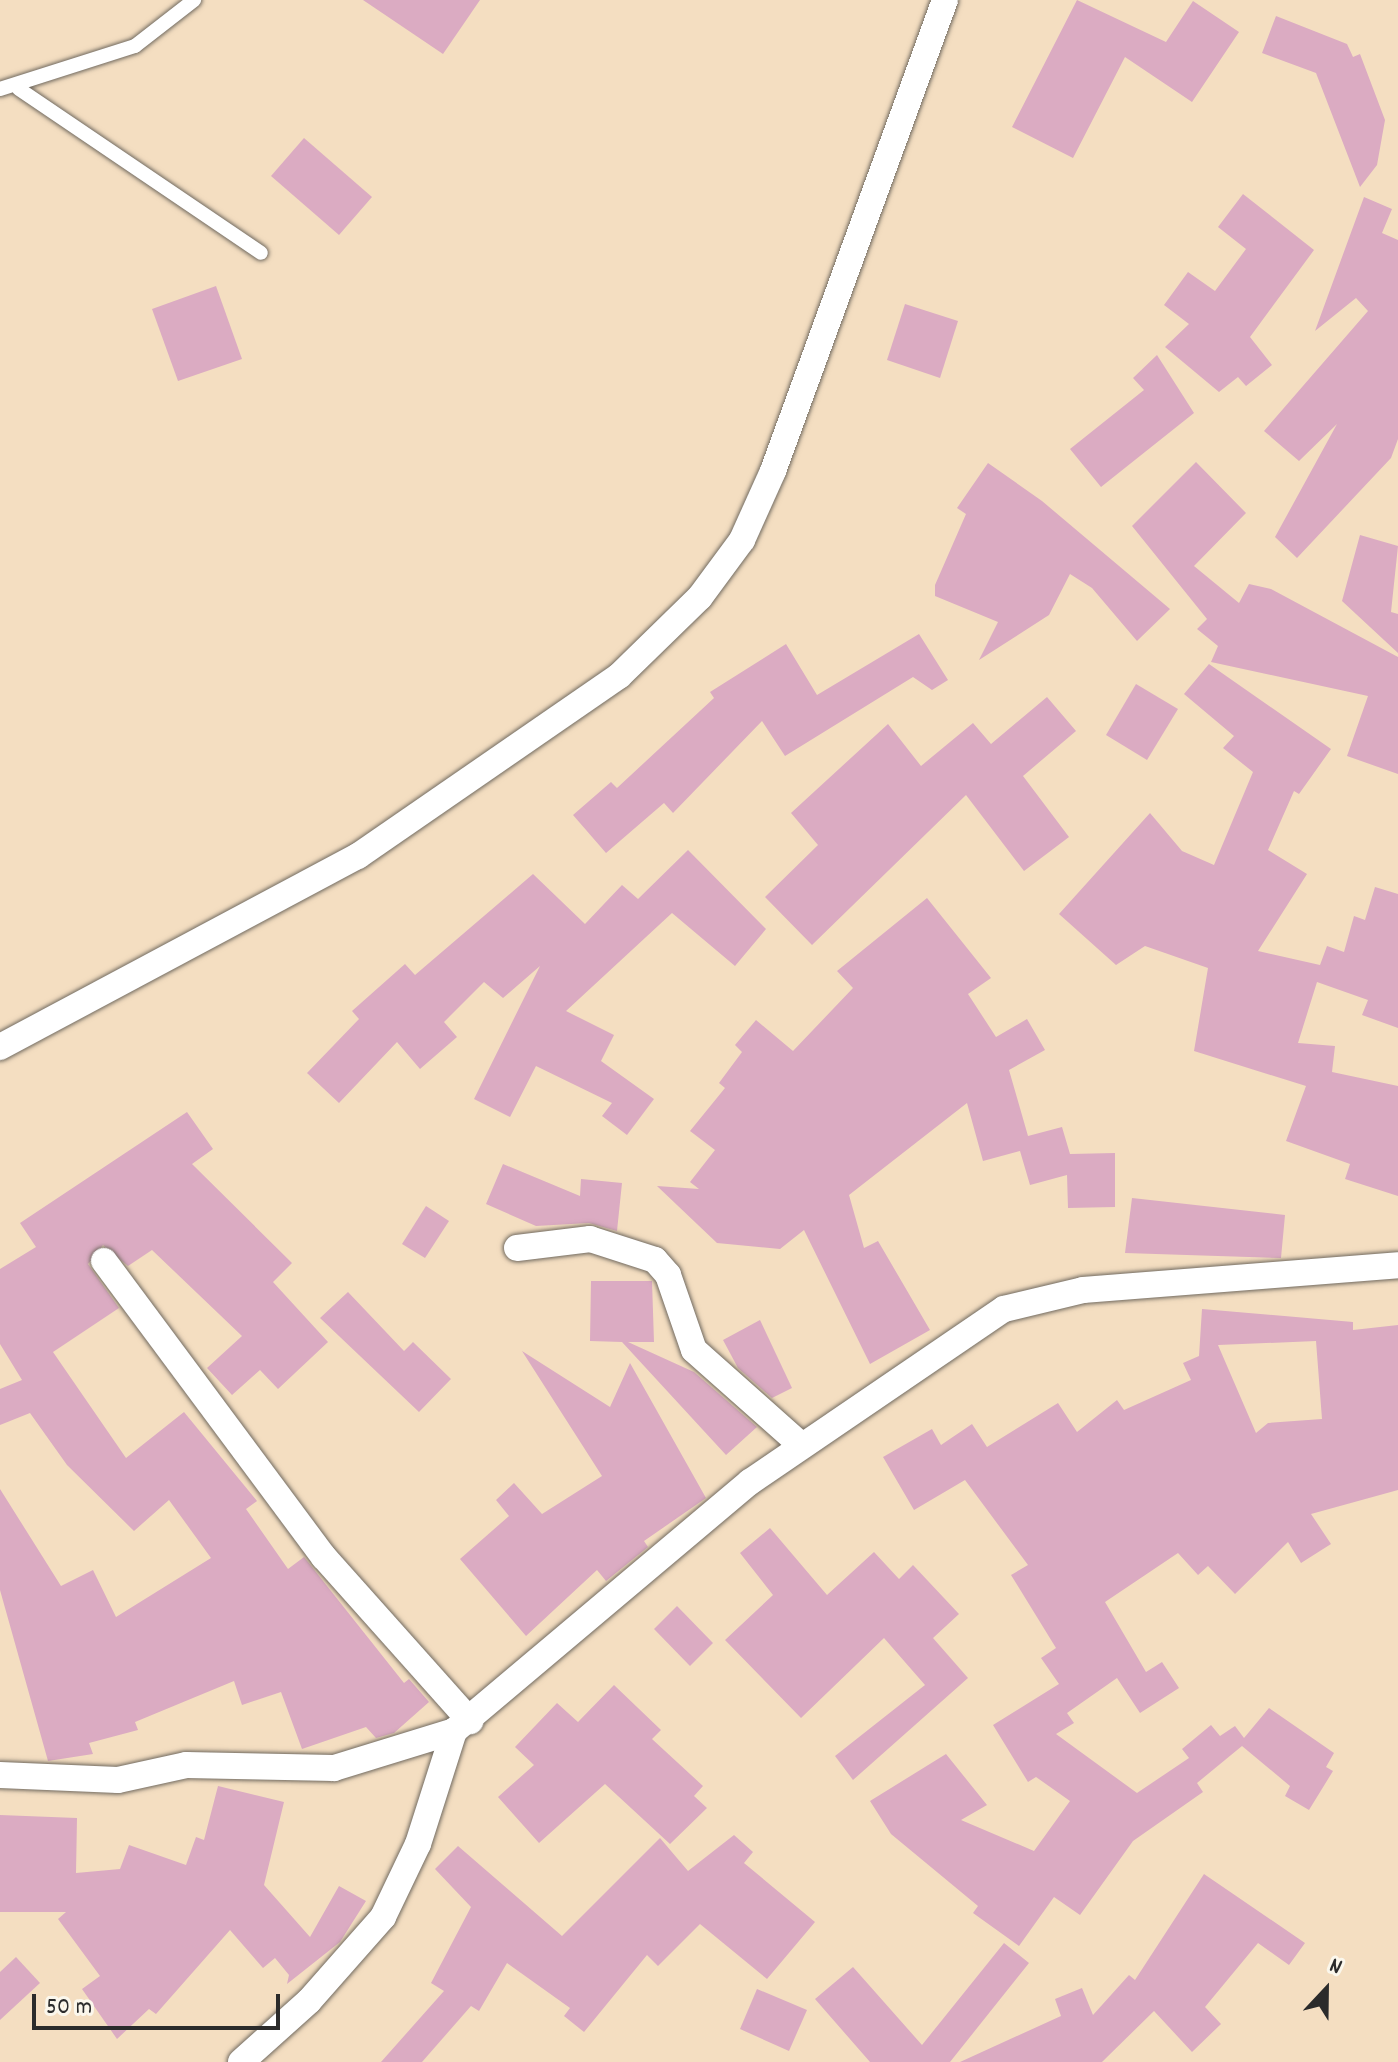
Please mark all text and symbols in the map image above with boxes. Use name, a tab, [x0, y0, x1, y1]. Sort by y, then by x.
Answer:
north arrow	[1286, 1950, 1366, 2030]
text: N	[1324, 1951, 1346, 1984]
scale bar	[36, 1978, 284, 2028]
text: 50 m	[46, 1991, 92, 2025]

